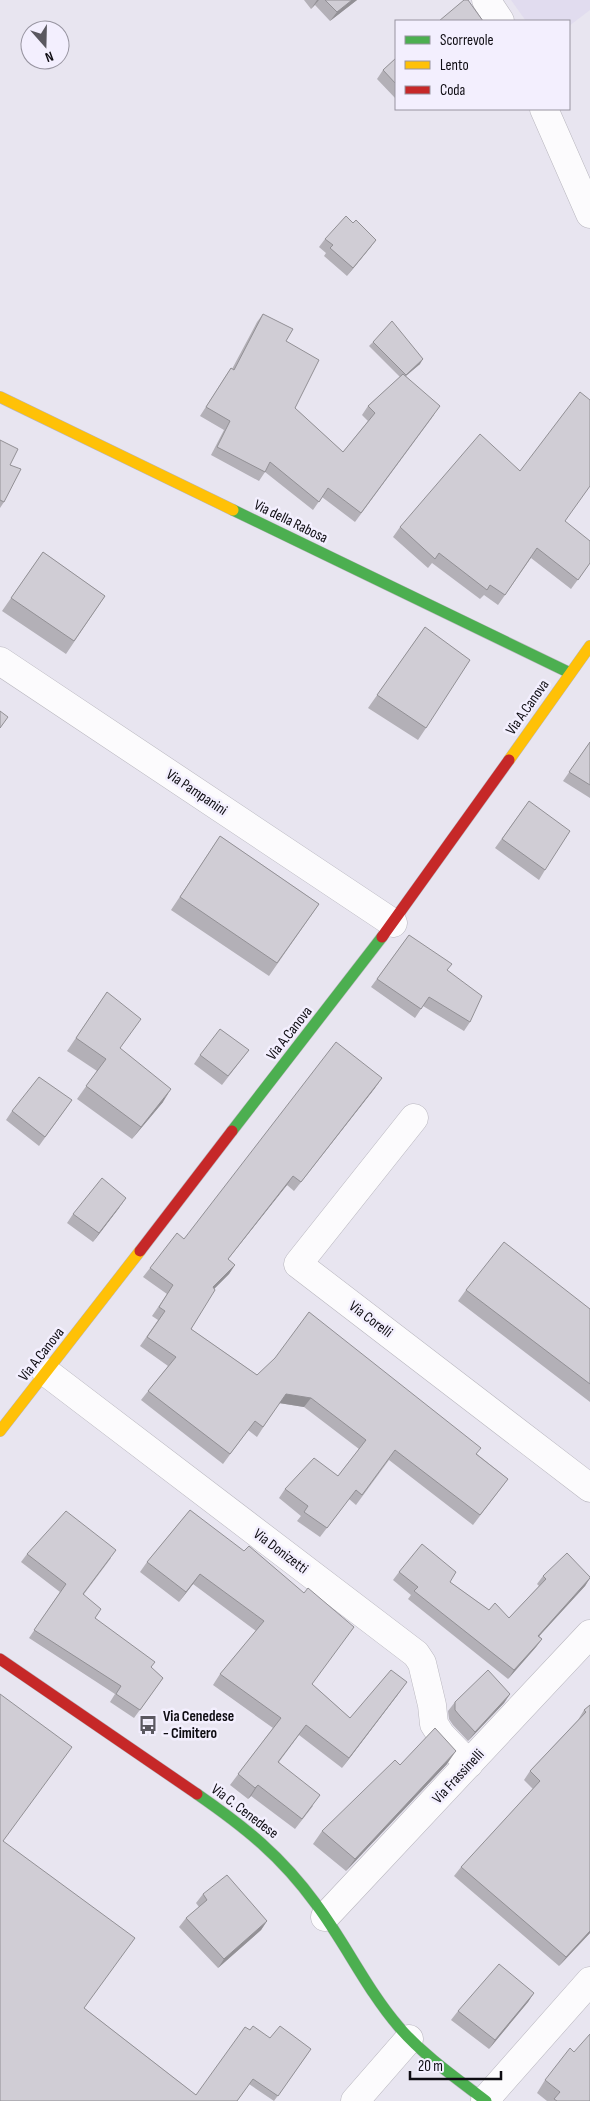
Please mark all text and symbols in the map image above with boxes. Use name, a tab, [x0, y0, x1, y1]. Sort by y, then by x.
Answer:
north arrow	[20, 20, 70, 70]
legend	[395, 20, 570, 110]
text: Scorrevole	[440, 31, 494, 50]
text: N	[43, 47, 56, 66]
text: Lento	[440, 56, 469, 75]
text: Coda	[440, 81, 466, 100]
street label: Via della Rabosa	[251, 495, 331, 548]
street label: Via A.Canova	[501, 676, 554, 739]
street label: Via Pampanini	[163, 765, 231, 820]
street label: Via A.Canova	[262, 1002, 317, 1064]
street label: Via Corelli	[345, 1297, 396, 1342]
street label: Via A.Canova	[14, 1323, 69, 1385]
street label: Via Donizetti	[250, 1525, 312, 1578]
place label: Via Cenedese - Cimitero	[163, 1707, 234, 1743]
bus stop icon: Via Cenedese - Cimitero	[137, 1714, 159, 1736]
street label: Via Frassinelli	[428, 1745, 489, 1808]
street label: Via C. Cenedese	[207, 1780, 282, 1843]
scale bar	[410, 2048, 501, 2080]
text: 20 m	[418, 2057, 443, 2076]

